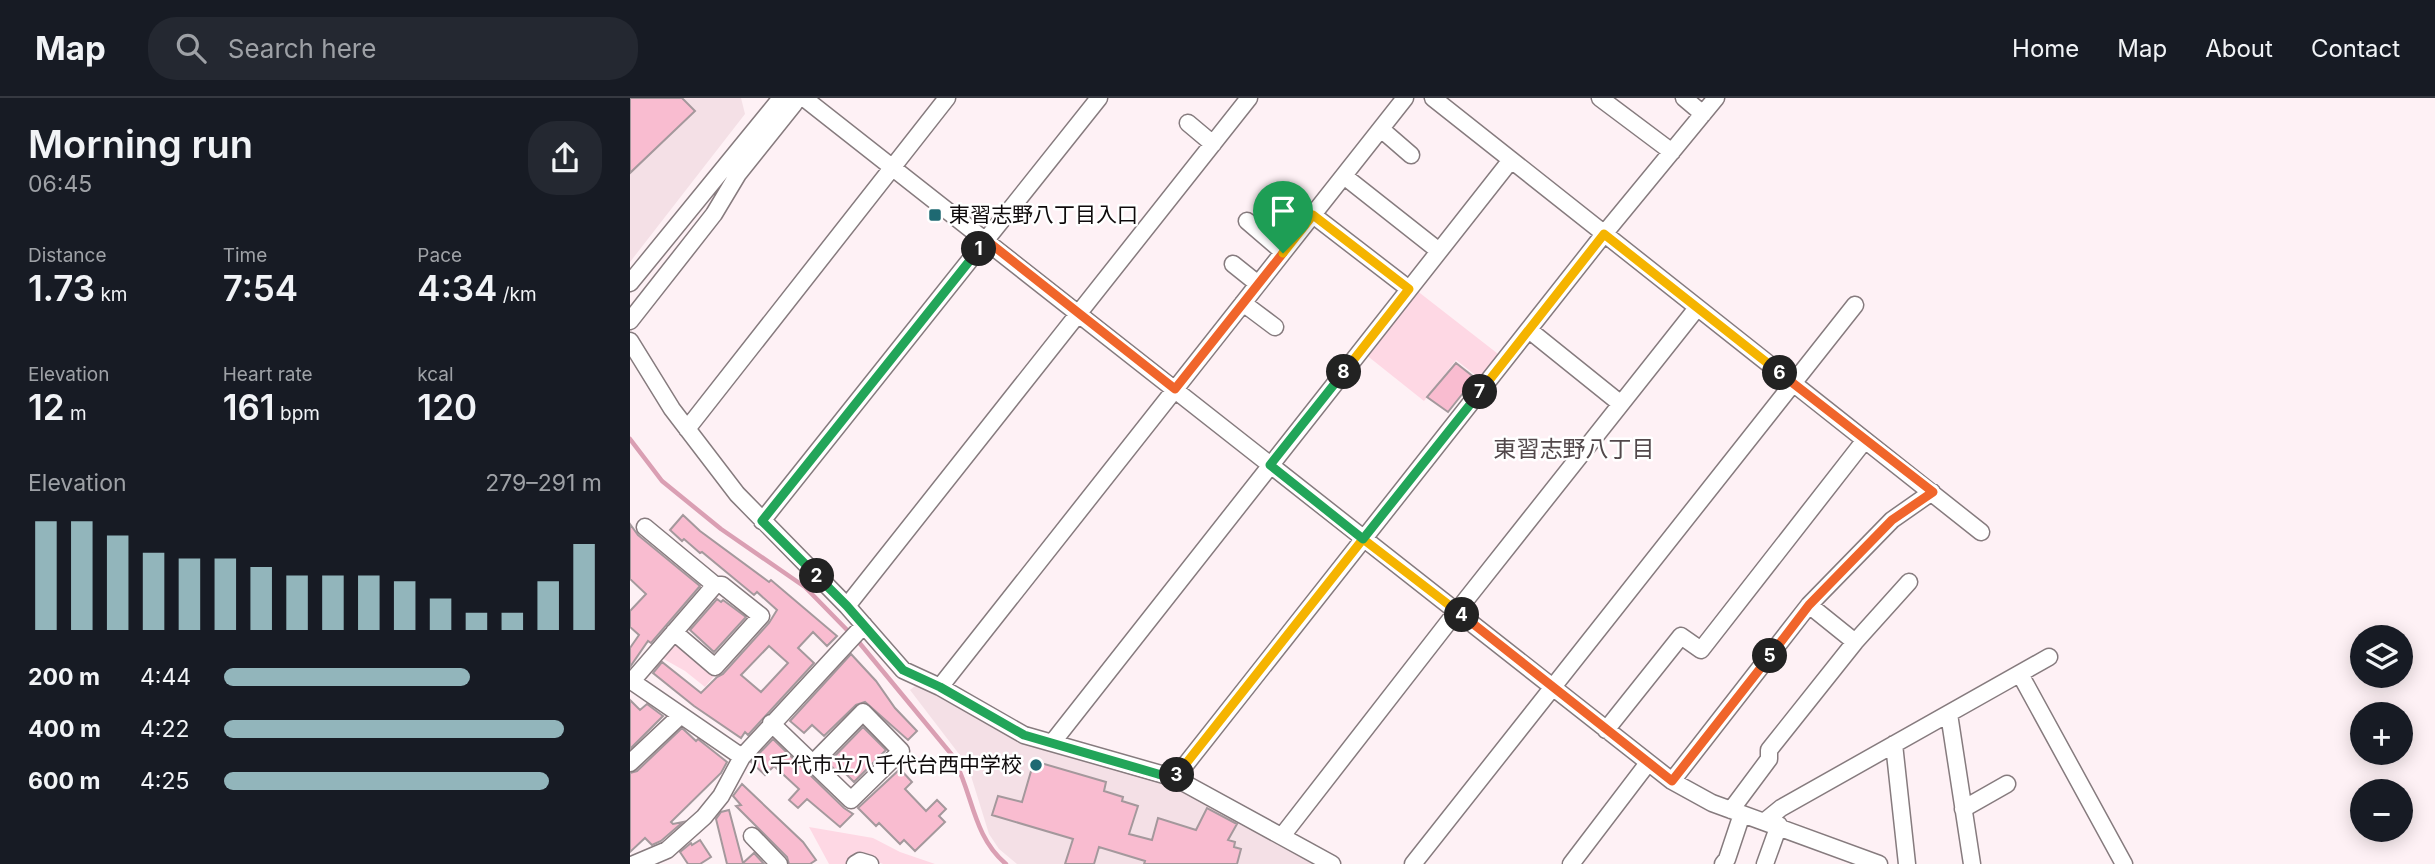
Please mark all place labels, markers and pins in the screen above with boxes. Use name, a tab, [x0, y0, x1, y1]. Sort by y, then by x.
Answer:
pin	[1253, 181, 1313, 253]
place label: 東習志野八丁目入口	[949, 202, 1138, 227]
marker: 東習志野八丁目入口	[927, 207, 943, 223]
pin: 1	[962, 232, 996, 266]
pin: 8	[1326, 354, 1362, 390]
pin: 6	[1762, 356, 1798, 390]
pin: 7	[1462, 374, 1498, 410]
pin: 2	[800, 559, 834, 594]
pin: 4	[1444, 598, 1480, 632]
pin: 5	[1752, 638, 1788, 674]
place label: 八千代市立八千代台西中学校	[749, 752, 1022, 777]
marker: 八千代市立八千代台西中学校	[1028, 757, 1044, 773]
pin: 3	[1160, 758, 1194, 792]

